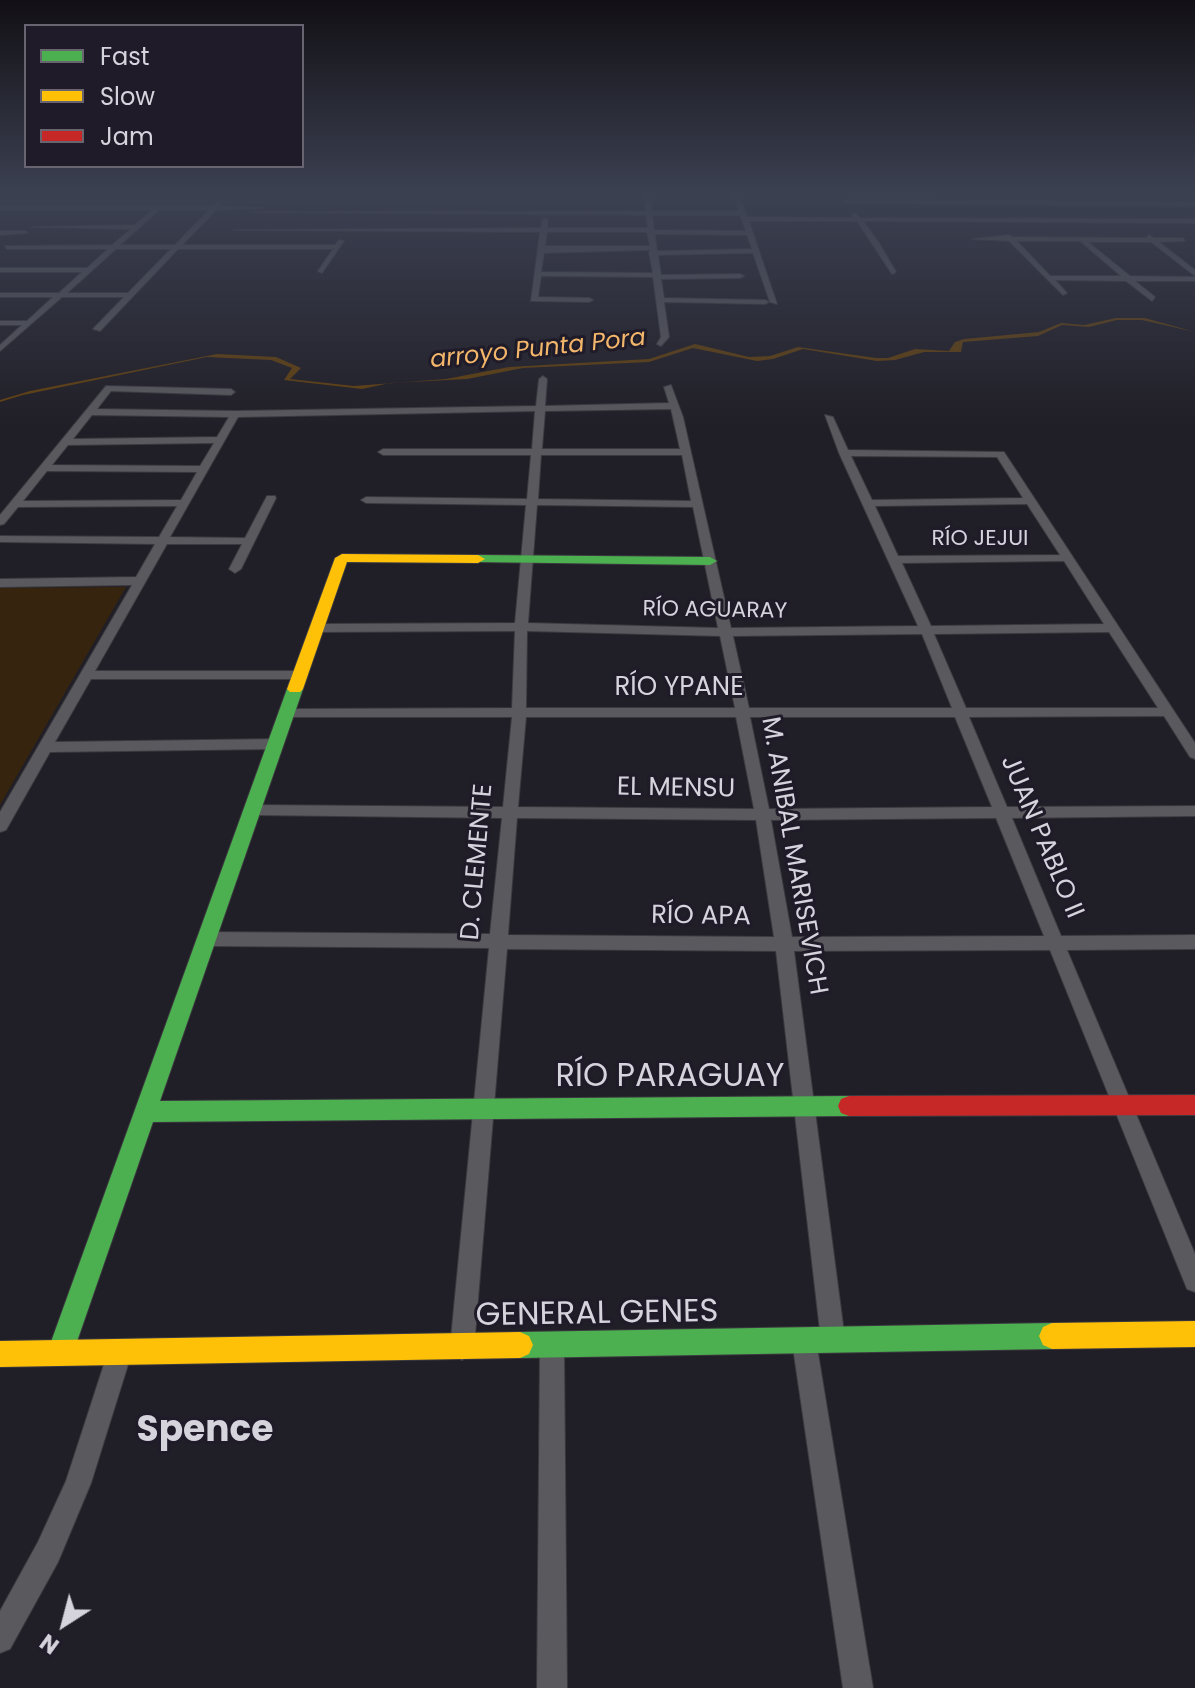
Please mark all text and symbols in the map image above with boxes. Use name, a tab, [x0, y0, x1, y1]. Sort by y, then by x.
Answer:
legend	[24, 24, 304, 168]
text: Fast	[100, 40, 150, 73]
text: Slow	[100, 80, 155, 113]
text: Jam	[100, 120, 154, 153]
water label: arroyo Punta Pora	[429, 324, 647, 376]
street label: RÍO JEJUI	[932, 526, 1028, 552]
street label: RÍO AGUARAY	[642, 597, 788, 625]
street label: RÍO YPANE	[615, 672, 743, 704]
street label: M. ANIBAL MARISEVICH	[753, 715, 833, 997]
street label: JUAN PABLO II	[993, 751, 1089, 923]
street label: EL MENSU	[617, 772, 735, 806]
street label: D. CLEMENTE	[456, 783, 500, 941]
street label: RÍO APA	[651, 901, 751, 933]
street label: RÍO PARAGUAY	[556, 1059, 784, 1097]
street label: GENERAL GENES	[475, 1294, 719, 1336]
district label: Spence	[137, 1410, 273, 1454]
north arrow	[24, 1584, 104, 1664]
text: N	[34, 1626, 65, 1661]

